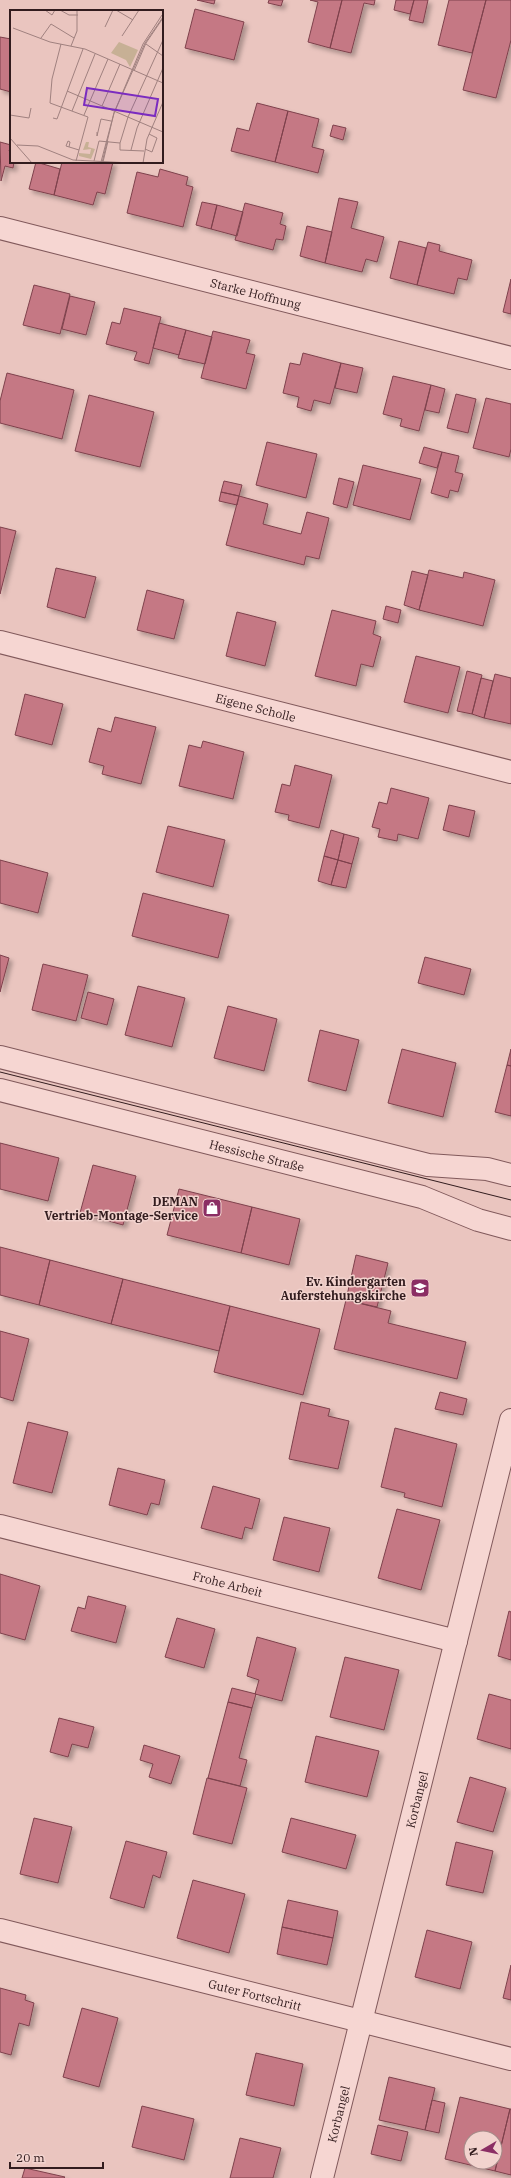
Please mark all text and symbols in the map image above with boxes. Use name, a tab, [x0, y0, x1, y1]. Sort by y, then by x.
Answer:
inset map	[10, 10, 163, 163]
street label: Starke Hoffnung	[209, 274, 303, 312]
street label: Eigene Scholle	[214, 690, 298, 725]
street label: Hessische Straße	[208, 1136, 306, 1174]
place label: DEMAN Vertrieb-Montage-Service	[44, 1194, 198, 1223]
shop icon: DEMAN Vertrieb-Montage-Service	[201, 1197, 223, 1219]
place label: Ev. Kindergarten Auferstehungskirche	[281, 1274, 406, 1303]
school or university icon: Ev. Kindergarten Auferstehungskirche	[409, 1277, 431, 1299]
street label: Frohe Arbeit	[191, 1567, 264, 1599]
street label: Korbangel	[402, 1769, 431, 1830]
street label: Guter Fortschritt	[207, 1975, 303, 2013]
street label: Korbangel	[324, 2083, 352, 2144]
north arrow	[463, 2130, 503, 2170]
scale bar	[10, 2144, 103, 2170]
text: N	[465, 2146, 481, 2157]
text: 20 m	[16, 2150, 45, 2165]

